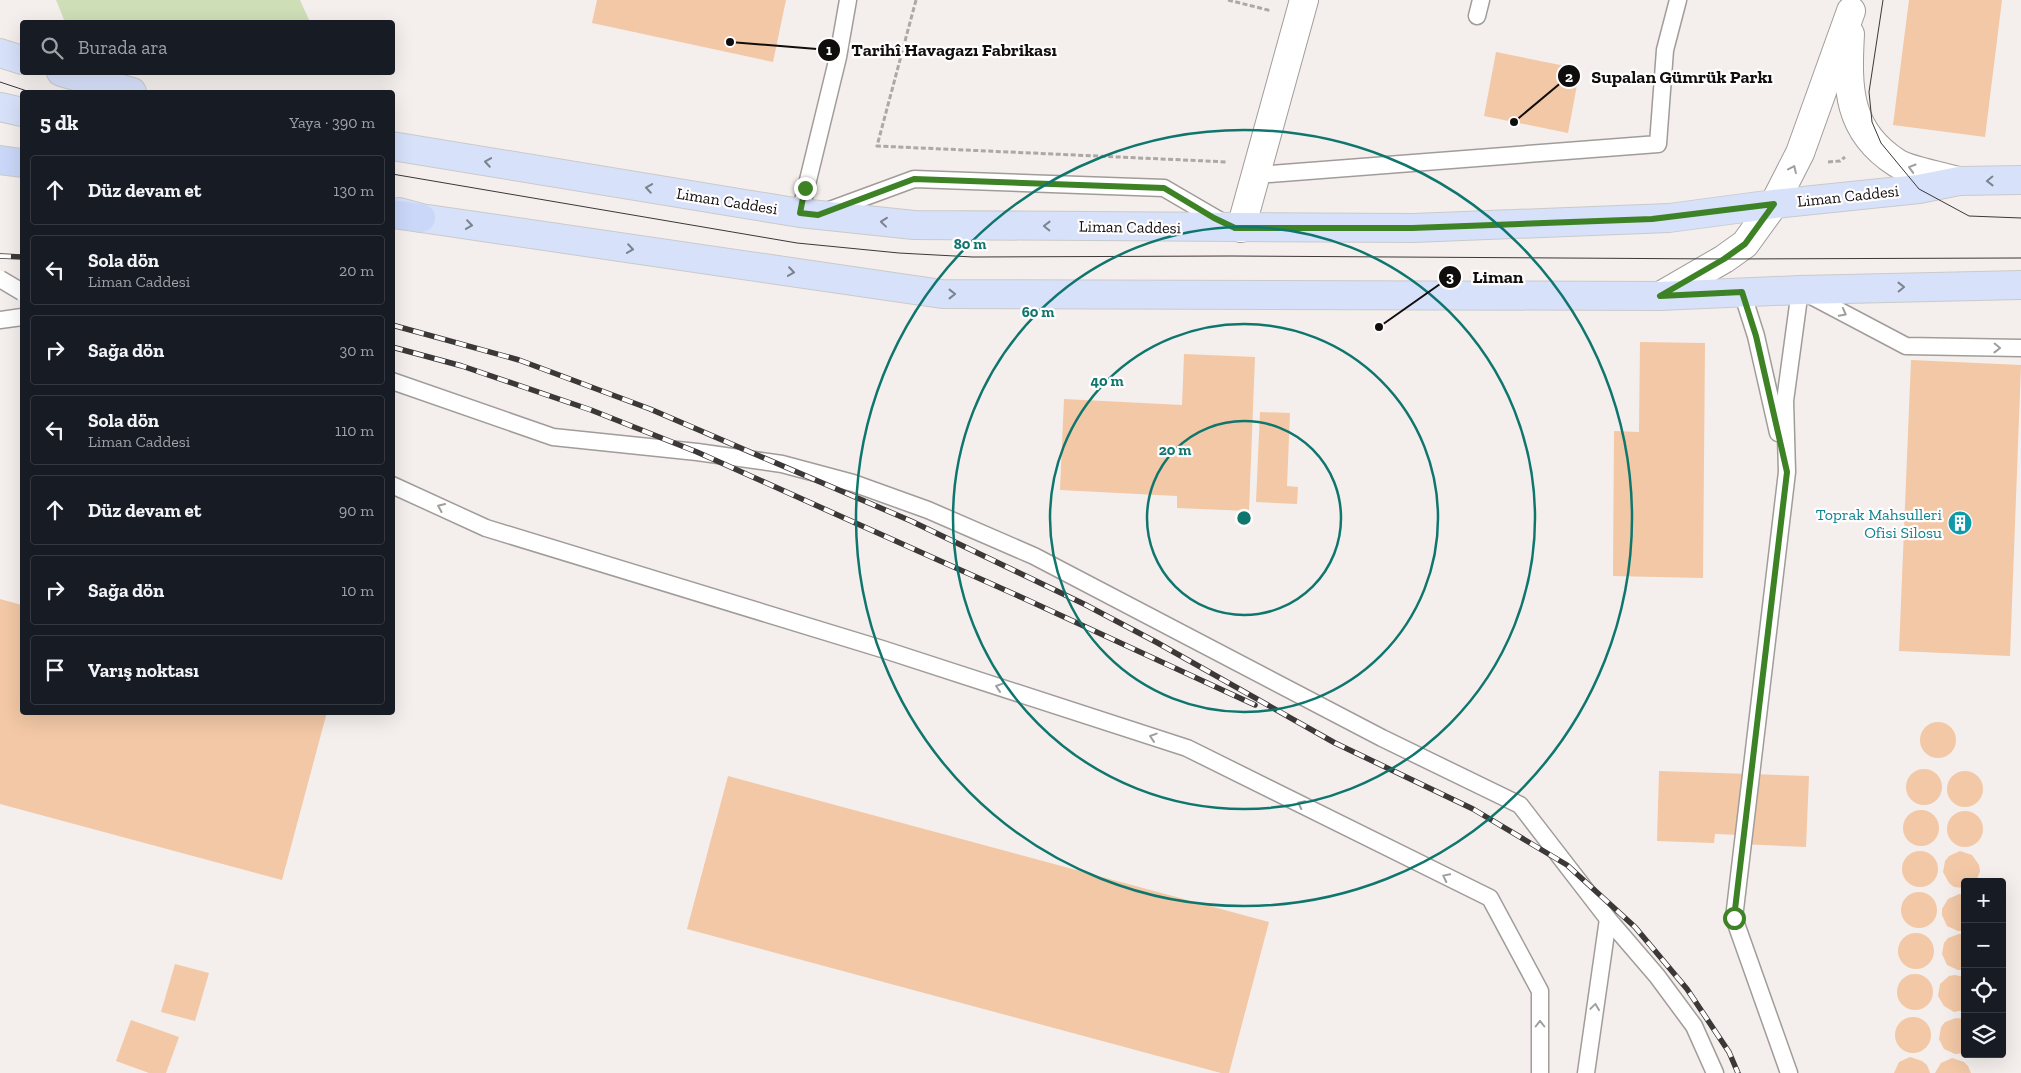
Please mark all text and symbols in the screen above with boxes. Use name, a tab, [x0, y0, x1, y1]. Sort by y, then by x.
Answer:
search box	[20, 20, 395, 75]
callout: Tarihî Havagazı Fabrikası	[816, 33, 1067, 66]
icon: search	[38, 34, 66, 62]
text: Burada ara	[78, 36, 168, 59]
text: Tarihî Havagazı Fabrikası	[851, 39, 1057, 61]
text: 1	[826, 41, 832, 59]
callout: Supalan Gümrük Parkı	[1556, 60, 1783, 93]
text: Supalan Gümrük Parkı	[1591, 66, 1773, 88]
text: 2	[1565, 68, 1573, 86]
text: 5 dk	[40, 110, 78, 135]
text: Yaya · 390 m	[289, 113, 375, 132]
one-way arrow	[484, 157, 493, 167]
one-way arrow	[1909, 163, 1917, 173]
one-way arrow	[1787, 165, 1797, 174]
icon: ahead	[41, 176, 69, 204]
one-way arrow	[1986, 176, 1994, 186]
route end	[794, 177, 817, 200]
text: Düz devam et	[88, 179, 201, 202]
text: 130 m	[333, 181, 374, 200]
street label: Liman Caddesi	[1796, 181, 1900, 211]
one-way arrow	[644, 184, 653, 194]
street label: Liman Caddesi	[675, 184, 779, 218]
one-way arrow	[880, 217, 888, 228]
street label: Liman Caddesi	[1079, 217, 1182, 237]
one-way arrow	[465, 220, 473, 230]
one-way arrow	[1042, 221, 1050, 231]
text: 80 m	[954, 235, 986, 253]
one-way arrow	[625, 243, 634, 253]
text: Sola dön	[88, 249, 159, 272]
icon: left	[41, 256, 69, 284]
callout: Liman	[1438, 260, 1534, 293]
text: 20 m	[339, 261, 374, 280]
one-way arrow	[786, 266, 795, 276]
text: Liman	[1473, 266, 1524, 288]
text: 3	[1446, 268, 1454, 286]
text: Liman Caddesi	[88, 272, 190, 291]
one-way arrow	[1898, 282, 1906, 292]
one-way arrow	[948, 289, 956, 299]
text: 60 m	[1022, 303, 1054, 321]
one-way arrow	[1838, 306, 1847, 316]
icon: right	[41, 336, 69, 364]
text: Sağa dön	[88, 339, 164, 362]
text: 30 m	[340, 341, 374, 360]
one-way arrow	[1994, 342, 2002, 353]
text: 40 m	[1090, 372, 1124, 390]
text: Sola dön	[88, 409, 159, 432]
icon: left	[41, 416, 69, 444]
text: 110 m	[335, 421, 374, 440]
text: Liman Caddesi	[88, 432, 190, 451]
text: 20 m	[1159, 441, 1191, 459]
icon: ahead	[41, 496, 69, 524]
text: Düz devam et	[88, 499, 201, 522]
text: 90 m	[339, 501, 374, 520]
one-way arrow	[437, 503, 446, 514]
place label: Toprak Mahsulleri Ofisi Silosu	[1816, 505, 1943, 542]
centre of rings	[1235, 509, 1253, 527]
building icon: Toprak Mahsulleri Ofisi Silosu	[1947, 510, 1973, 536]
icon: right	[41, 576, 69, 604]
text: Sağa dön	[88, 579, 164, 602]
text: 10 m	[341, 581, 374, 600]
icon: arrive	[41, 656, 69, 684]
text: Varış noktası	[88, 659, 199, 682]
one-way arrow	[995, 683, 1003, 693]
one-way arrow	[1150, 732, 1158, 742]
one-way arrow	[1297, 800, 1306, 810]
one-way arrow	[1442, 873, 1451, 883]
map controls	[1961, 878, 2006, 1058]
button: +	[1961, 878, 2006, 923]
route start	[1723, 907, 1746, 930]
button: −	[1961, 923, 2006, 968]
button: locate	[1961, 968, 2006, 1013]
one-way arrow	[1589, 1003, 1600, 1011]
button: layers	[1961, 1013, 2006, 1058]
one-way arrow	[1535, 1020, 1545, 1028]

